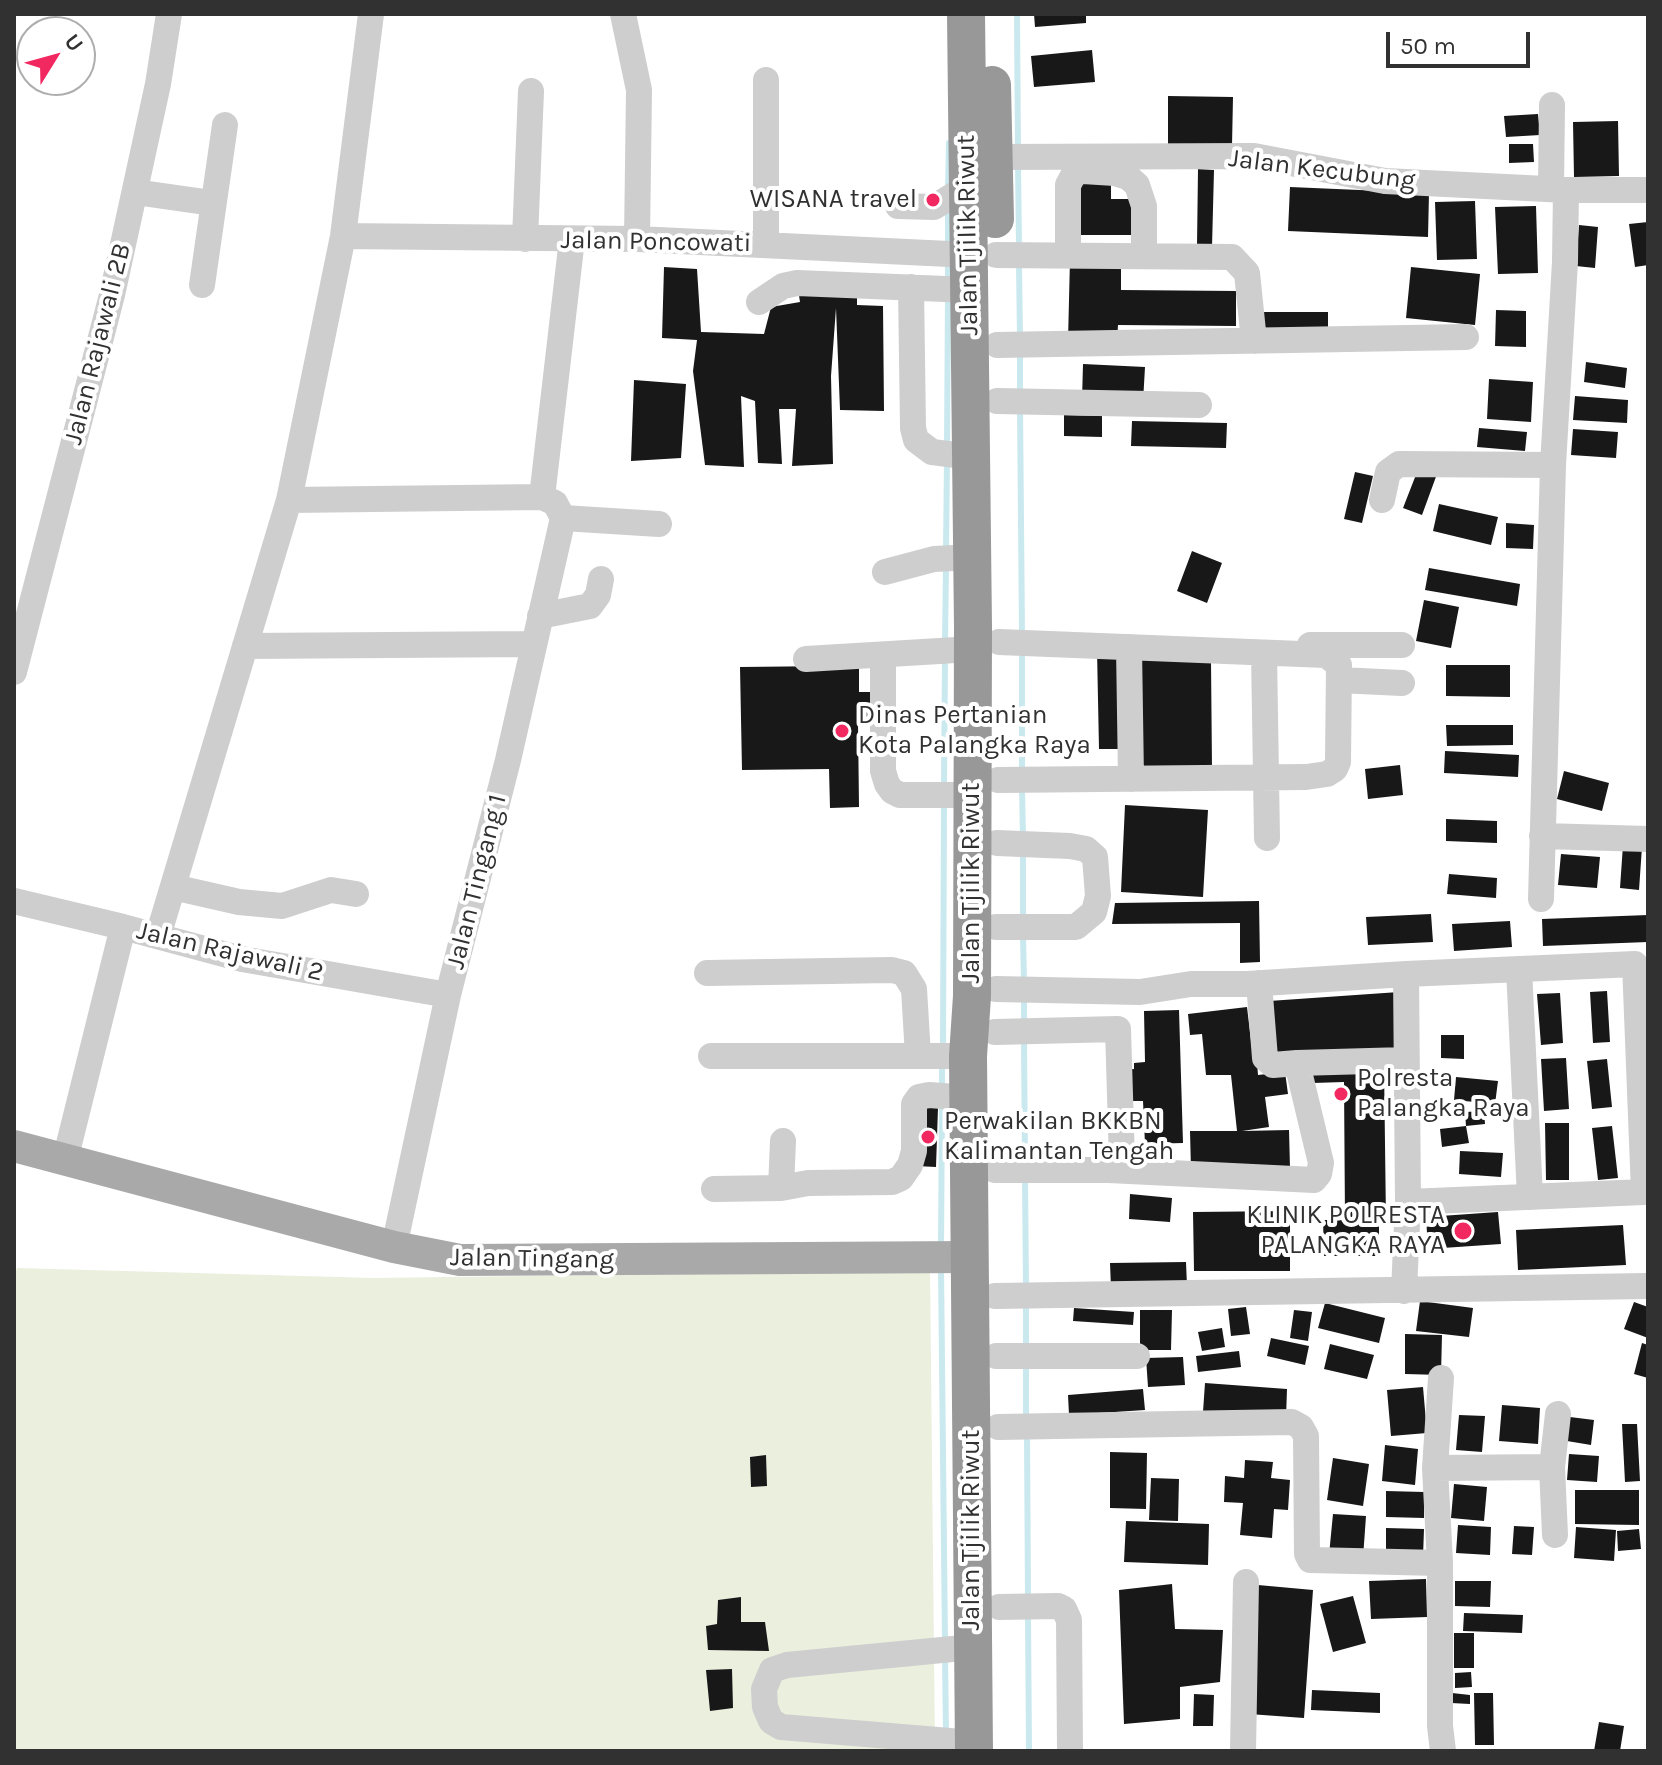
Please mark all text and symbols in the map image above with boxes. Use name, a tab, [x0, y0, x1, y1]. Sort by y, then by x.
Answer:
north arrow	[16, 16, 96, 96]
scale bar	[1390, 16, 1534, 66]
text: U	[59, 29, 89, 57]
text: 50 m	[1400, 32, 1456, 60]
street label: Jalan Tjilik Riwut	[951, 134, 985, 336]
street label: Jalan Kecubung	[1227, 143, 1417, 197]
place label: WISANA travel	[750, 184, 917, 216]
marker: WISANA travel	[924, 191, 942, 209]
street label: Jalan Poncowati	[560, 225, 752, 259]
street label: Jalan Rajawali 2B	[58, 240, 138, 448]
place label: Dinas Pertanian Kota Palangka Raya	[858, 700, 1091, 762]
marker: Dinas Pertanian Kota Palangka Raya	[833, 722, 851, 740]
street label: Jalan Tjilik Riwut	[956, 782, 988, 984]
street label: Jalan Tingang 1	[440, 791, 514, 973]
street label: Jalan Rajawali 2	[134, 915, 326, 989]
place label: Polresta Palangka Raya	[1357, 1063, 1529, 1124]
marker: Polresta Palangka Raya	[1332, 1085, 1350, 1103]
place label: Perwakilan BKKBN Kalimantan Tengah	[944, 1106, 1174, 1168]
marker: Perwakilan BKKBN Kalimantan Tengah	[919, 1128, 937, 1146]
place label: KLINIK POLRESTA PALANGKA RAYA	[1246, 1200, 1445, 1262]
marker: KLINIK POLRESTA PALANGKA RAYA	[1452, 1220, 1474, 1242]
street label: Jalan Tingang	[450, 1242, 614, 1276]
street label: Jalan Tjilik Riwut	[956, 1429, 988, 1631]

